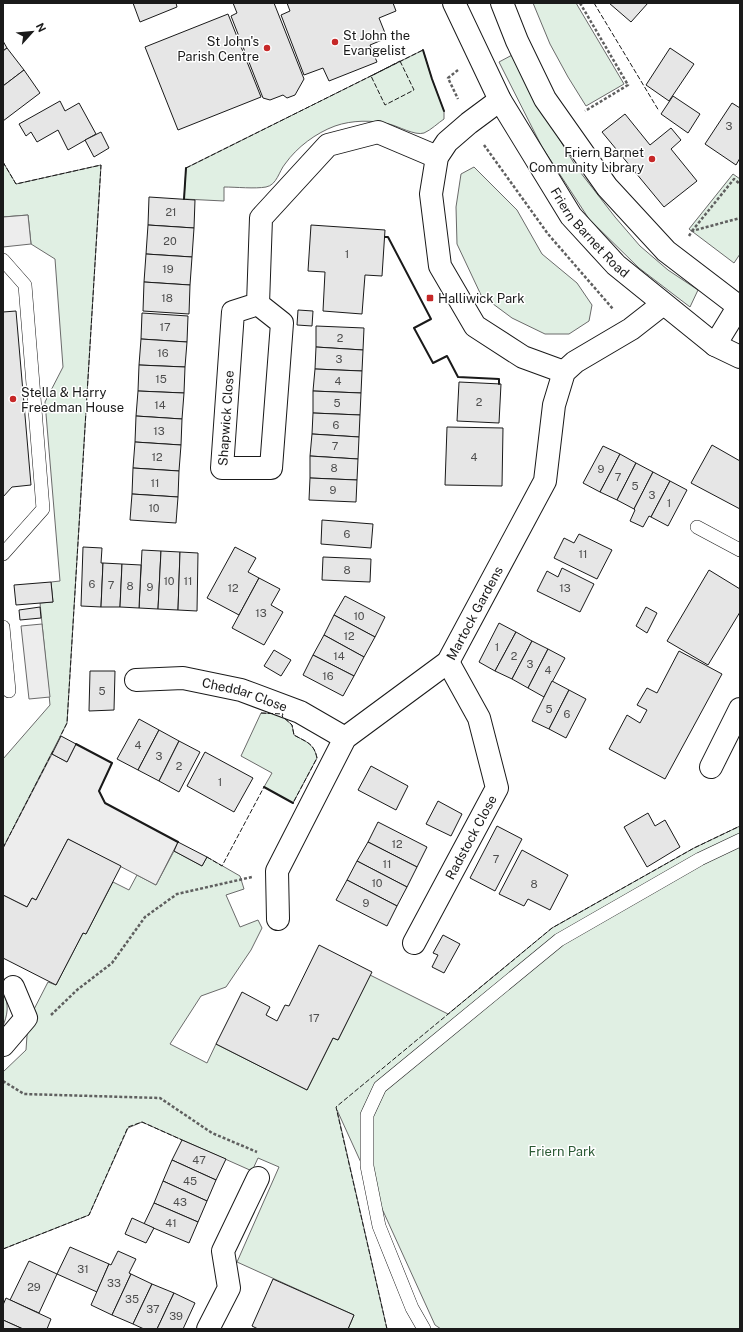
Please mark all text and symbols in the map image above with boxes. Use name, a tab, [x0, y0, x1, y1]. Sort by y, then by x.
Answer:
north arrow	[12, 12, 52, 52]
text: N	[34, 21, 48, 34]
place label: St John the Evangelist	[343, 28, 410, 58]
place label: St John's Parish Centre	[177, 34, 259, 64]
marker: St John the Evangelist	[330, 37, 340, 47]
marker: St John's Parish Centre	[262, 43, 272, 53]
house number: 3	[726, 120, 733, 132]
place label: Friern Barnet Community Library	[529, 145, 644, 175]
marker: Friern Barnet Community Library	[647, 154, 657, 164]
street label: Friern Barnet Road	[548, 185, 632, 280]
house number: 21	[165, 206, 177, 218]
house number: 20	[163, 235, 177, 247]
house number: 1	[345, 248, 349, 260]
house number: 19	[162, 263, 174, 275]
place label: Halliwick Park	[438, 291, 524, 306]
house number: 18	[161, 292, 173, 304]
marker: Halliwick Park	[425, 293, 435, 303]
house number: 17	[159, 321, 171, 333]
house number: 2	[337, 332, 344, 344]
house number: 16	[157, 347, 169, 359]
house number: 3	[336, 353, 343, 365]
street label: Shapwick Close	[215, 370, 236, 466]
house number: 15	[155, 373, 167, 385]
house number: 4	[335, 375, 342, 387]
place label: Stella & Harry Freedman House	[21, 385, 124, 415]
marker: Stella & Harry Freedman House	[8, 394, 18, 404]
house number: 2	[476, 396, 483, 408]
house number: 5	[333, 397, 341, 409]
house number: 14	[154, 399, 166, 411]
house number: 6	[333, 419, 340, 431]
house number: 13	[153, 425, 165, 437]
house number: 7	[332, 440, 339, 452]
house number: 12	[151, 451, 163, 463]
house number: 4	[471, 451, 478, 463]
house number: 8	[330, 462, 338, 474]
house number: 9	[598, 463, 605, 475]
house number: 7	[615, 471, 622, 483]
house number: 11	[151, 477, 159, 489]
house number: 5	[631, 480, 639, 492]
house number: 9	[330, 484, 337, 496]
house number: 3	[649, 489, 656, 501]
house number: 1	[667, 497, 671, 509]
house number: 10	[148, 502, 160, 514]
house number: 6	[344, 528, 351, 540]
house number: 11	[579, 548, 587, 560]
house number: 8	[343, 564, 351, 576]
street label: Martock Gardens	[443, 564, 505, 662]
house number: 10	[163, 575, 175, 587]
house number: 11	[184, 575, 192, 587]
house number: 6	[89, 578, 96, 590]
house number: 7	[108, 579, 115, 591]
house number: 8	[126, 580, 134, 592]
house number: 9	[147, 581, 154, 593]
house number: 12	[227, 582, 239, 594]
house number: 13	[559, 582, 571, 594]
house number: 13	[255, 607, 267, 619]
house number: 10	[353, 610, 365, 622]
house number: 12	[343, 630, 355, 642]
house number: 1	[495, 641, 499, 653]
house number: 14	[333, 650, 345, 662]
house number: 2	[511, 650, 518, 662]
house number: 3	[527, 658, 534, 670]
house number: 4	[545, 664, 552, 676]
house number: 16	[322, 670, 334, 682]
street label: Cheddar Close	[201, 675, 290, 714]
house number: 5	[98, 685, 106, 697]
house number: 5	[545, 703, 553, 715]
house number: 6	[564, 708, 571, 720]
house number: 4	[135, 739, 142, 751]
house number: 3	[156, 750, 163, 762]
house number: 2	[176, 760, 183, 772]
house number: 1	[218, 776, 222, 788]
street label: Radstock Close	[442, 792, 499, 882]
house number: 12	[391, 838, 403, 850]
house number: 7	[493, 853, 500, 865]
house number: 11	[383, 858, 391, 870]
house number: 10	[371, 877, 383, 889]
house number: 8	[530, 878, 538, 890]
house number: 9	[363, 897, 370, 909]
house number: 17	[308, 1012, 320, 1024]
park label: Friern Park	[529, 1144, 595, 1159]
house number: 47	[192, 1154, 206, 1166]
house number: 45	[183, 1175, 197, 1187]
house number: 43	[173, 1196, 187, 1208]
house number: 41	[165, 1217, 177, 1229]
house number: 31	[77, 1263, 89, 1275]
house number: 33	[107, 1277, 121, 1289]
house number: 29	[27, 1281, 41, 1293]
house number: 35	[125, 1293, 139, 1305]
house number: 37	[146, 1303, 160, 1315]
house number: 39	[169, 1310, 183, 1322]

